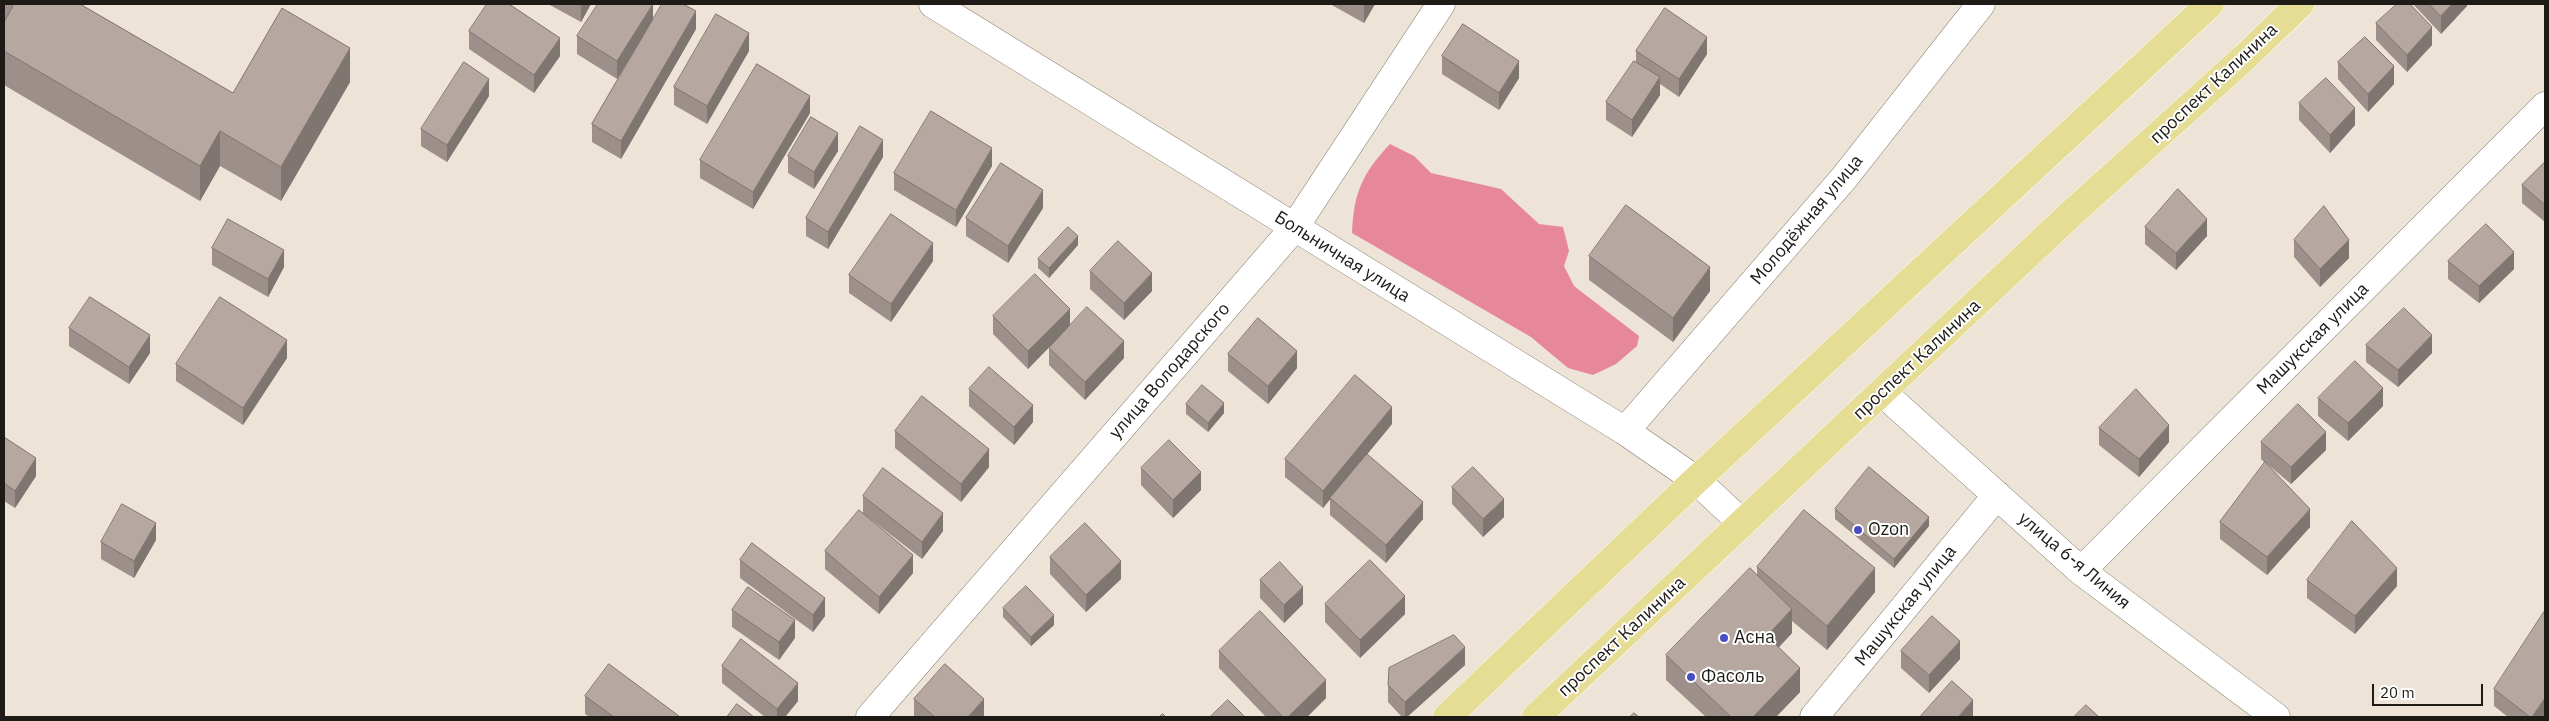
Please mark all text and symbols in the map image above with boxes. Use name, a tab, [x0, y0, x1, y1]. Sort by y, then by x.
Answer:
street label: проспект Калинина	[2146, 19, 2282, 149]
street label: Молодёжная улица	[1746, 151, 1868, 289]
street label: Больничная улица	[1270, 207, 1414, 307]
street label: Машукская улица	[2253, 279, 2373, 399]
street label: проспект Калинина	[1849, 295, 1985, 425]
street label: улица Володарского	[1105, 299, 1235, 443]
street label: улица 6-я Линия	[2014, 508, 2134, 614]
place label: Ozon	[1868, 519, 1909, 541]
marker: Ozon	[1852, 524, 1864, 536]
street label: Машукская улица	[1851, 541, 1961, 671]
street label: проспект Калинина	[1554, 572, 1690, 702]
place label: Асна	[1734, 627, 1775, 649]
marker: Асна	[1718, 632, 1730, 644]
place label: Фасоль	[1701, 666, 1764, 688]
marker: Фасоль	[1685, 671, 1697, 683]
scale bar	[2374, 674, 2485, 706]
text: 20 m	[2380, 683, 2415, 702]

